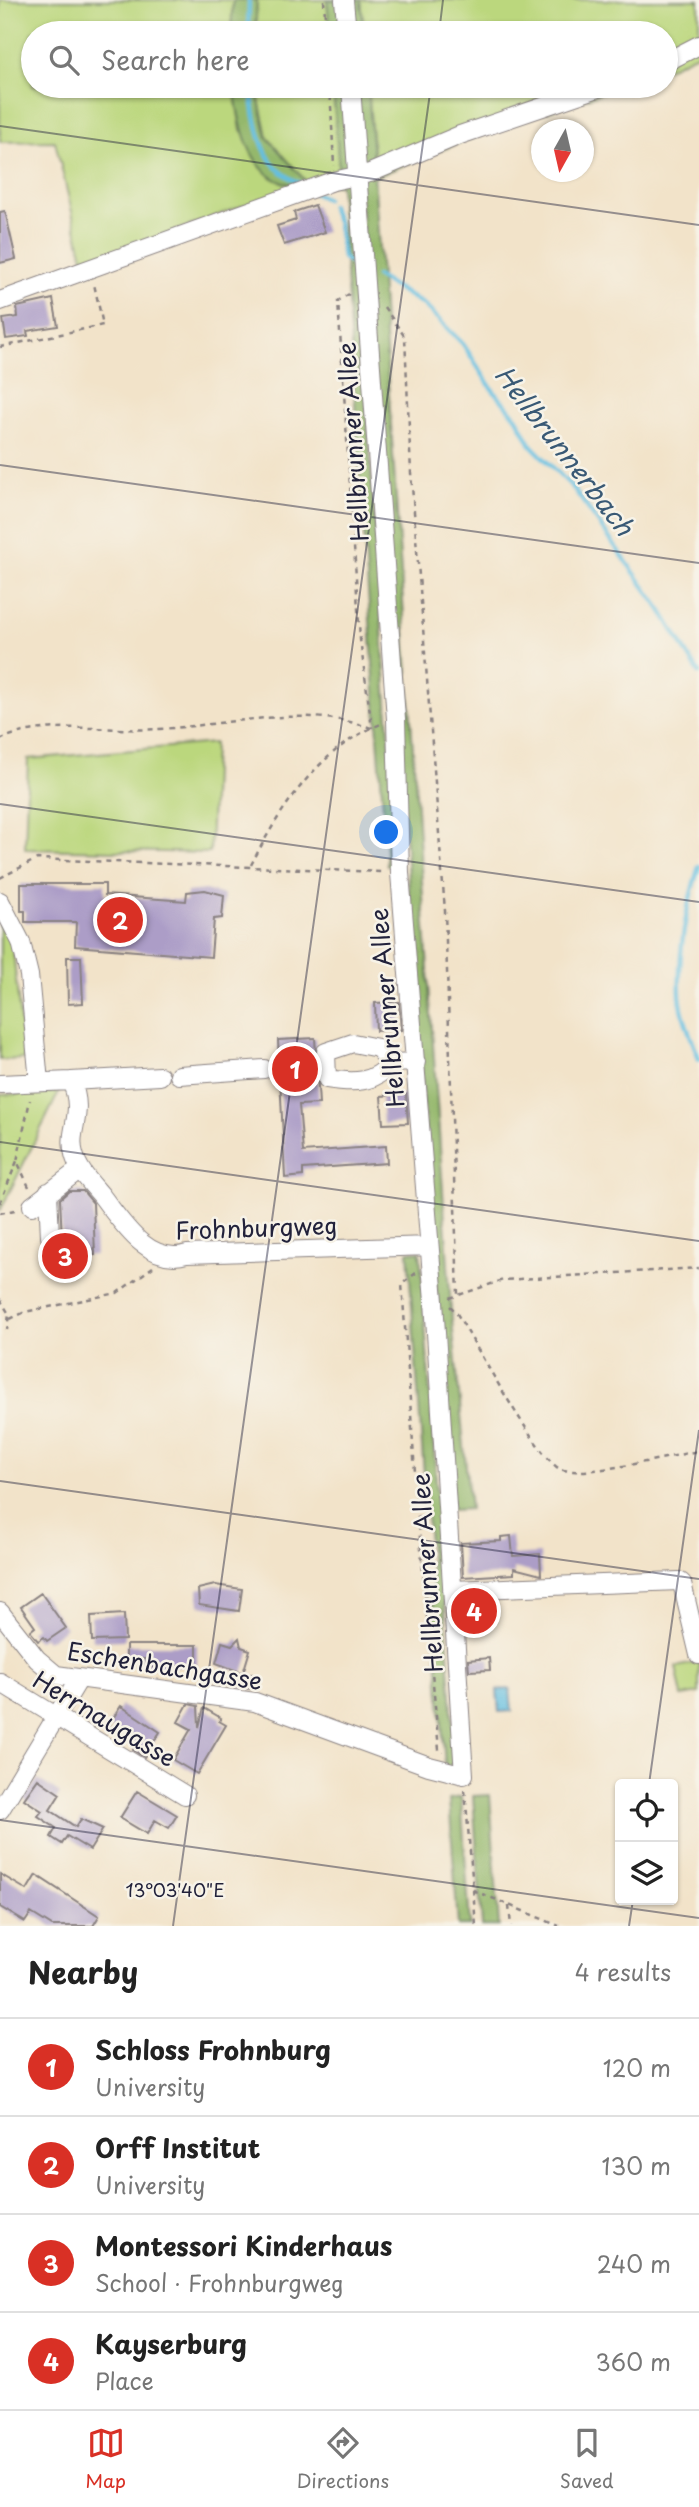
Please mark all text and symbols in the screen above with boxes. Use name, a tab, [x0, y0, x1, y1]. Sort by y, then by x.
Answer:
search box	[21, 21, 678, 98]
text: Search here	[101, 40, 250, 79]
icon: search	[45, 41, 83, 79]
north arrow	[531, 119, 594, 182]
street label: Hellbrunner Allee	[327, 341, 377, 543]
water label: Hellbrunnerbach	[486, 357, 644, 544]
your location	[369, 815, 403, 849]
pin: 2	[97, 894, 143, 946]
street label: Hellbrunner Allee	[359, 907, 413, 1109]
pin: 1	[272, 1043, 318, 1095]
street label: Frohnburgweg	[174, 1206, 338, 1248]
pin: 3	[42, 1230, 88, 1282]
street label: Hellbrunner Allee	[401, 1472, 451, 1674]
pin: 4	[451, 1585, 497, 1637]
street label: Eschenbachgasse	[65, 1632, 265, 1698]
street label: Herrnaugasse	[27, 1661, 183, 1775]
map controls	[615, 1779, 678, 1905]
button: locate	[615, 1779, 678, 1842]
button: layers	[615, 1842, 678, 1905]
text: 13°03'40"E	[125, 1876, 225, 1903]
text: Nearby	[28, 1949, 138, 1994]
text: 4 results	[575, 1954, 671, 1989]
text: Schloss Frohnburg	[95, 2030, 331, 2069]
text: 1	[46, 2050, 57, 2085]
text: 120 m	[603, 2050, 671, 2085]
text: University	[95, 2069, 205, 2104]
text: Orff Institut	[95, 2128, 260, 2167]
text: 2	[43, 2148, 59, 2183]
text: 130 m	[601, 2148, 671, 2183]
text: University	[95, 2167, 205, 2202]
text: Montessori Kinderhaus	[95, 2226, 393, 2265]
text: 3	[43, 2246, 59, 2281]
text: 240 m	[597, 2246, 671, 2281]
text: School · Frohnburgweg	[95, 2265, 343, 2300]
text: Kayserburg	[95, 2324, 247, 2363]
text: 4	[43, 2344, 59, 2379]
text: 360 m	[596, 2344, 671, 2379]
text: Place	[95, 2363, 154, 2398]
tab: Map	[85, 2424, 126, 2494]
tab: Directions	[297, 2424, 389, 2494]
tab: Saved	[560, 2424, 614, 2494]

